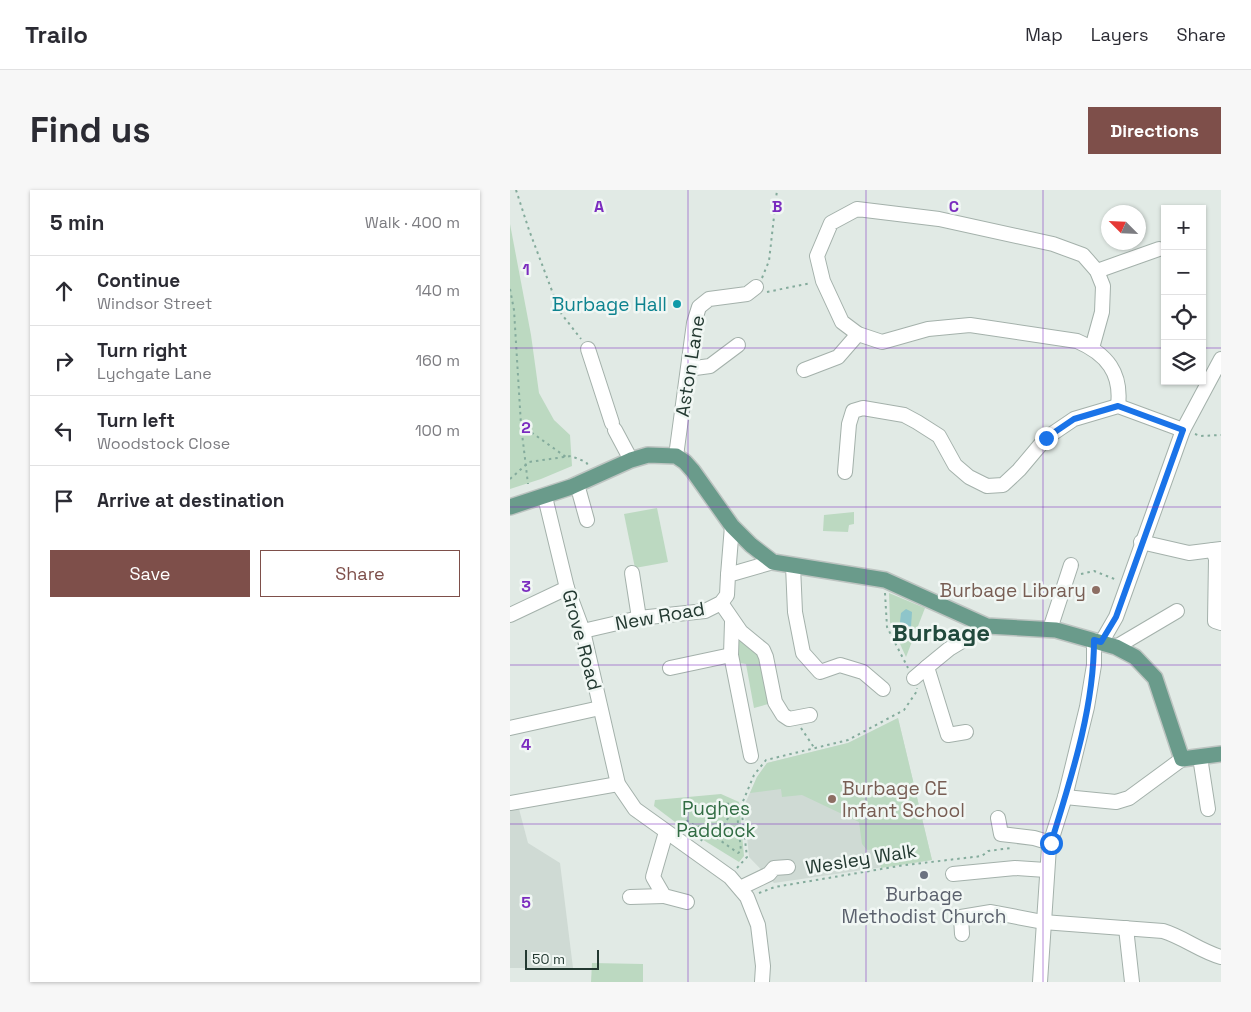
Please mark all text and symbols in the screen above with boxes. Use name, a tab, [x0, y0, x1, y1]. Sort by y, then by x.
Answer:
text: Trailo	[25, 19, 88, 50]
text: Map	[1025, 23, 1063, 46]
text: Layers	[1091, 23, 1148, 46]
text: Share	[1176, 23, 1226, 46]
button: Directions	[1088, 107, 1221, 154]
text: Find us	[30, 108, 151, 152]
text: A	[594, 196, 604, 217]
text: B	[772, 196, 782, 217]
text: C	[949, 196, 959, 217]
north arrow	[1101, 205, 1146, 250]
map controls	[1161, 205, 1206, 385]
button: +	[1161, 205, 1206, 250]
text: 5 min	[50, 209, 104, 236]
text: Walk · 400 m	[365, 212, 460, 233]
button: −	[1161, 250, 1206, 295]
text: 1	[522, 259, 530, 280]
text: Continue	[97, 268, 180, 293]
icon: ahead	[50, 277, 78, 305]
text: 140 m	[415, 280, 460, 301]
place label: Burbage Hall	[552, 292, 667, 317]
text: Windsor Street	[97, 293, 212, 314]
button: locate	[1161, 295, 1206, 340]
marker: Burbage Hall	[671, 298, 683, 310]
street label: Aston Lane	[670, 313, 710, 419]
text: Turn right	[97, 338, 187, 363]
button: layers	[1161, 340, 1206, 385]
icon: right	[50, 347, 78, 375]
text: 160 m	[415, 350, 460, 371]
text: Lychgate Lane	[97, 363, 212, 384]
text: Turn left	[97, 408, 175, 433]
icon: left	[50, 417, 78, 445]
text: 2	[521, 417, 531, 438]
text: 100 m	[415, 420, 460, 441]
route end	[1035, 427, 1058, 450]
text: Woodstock Close	[97, 433, 230, 454]
icon: arrive	[50, 487, 78, 515]
text: Arrive at destination	[97, 488, 285, 513]
button: Save	[50, 550, 250, 597]
button: Share	[260, 550, 460, 597]
text: 3	[521, 576, 531, 597]
place label: Burbage Library	[940, 578, 1086, 603]
marker: Burbage Library	[1090, 584, 1102, 596]
street label: Grove Road	[557, 587, 607, 693]
street label: New Road	[613, 596, 707, 636]
district label: Burbage	[892, 617, 990, 648]
text: 4	[521, 734, 531, 755]
place label: Burbage CE Infant School	[842, 776, 965, 823]
marker: Burbage CE Infant School	[826, 793, 838, 805]
park label: Pughes Paddock	[676, 796, 756, 843]
route start	[1040, 832, 1063, 855]
street label: Wesley Walk	[804, 838, 918, 880]
marker: Burbage Methodist Church	[918, 869, 930, 881]
place label: Burbage Methodist Church	[842, 882, 1006, 929]
text: 5	[521, 892, 531, 913]
scale bar	[525, 947, 599, 970]
text: 50 m	[532, 950, 565, 968]

